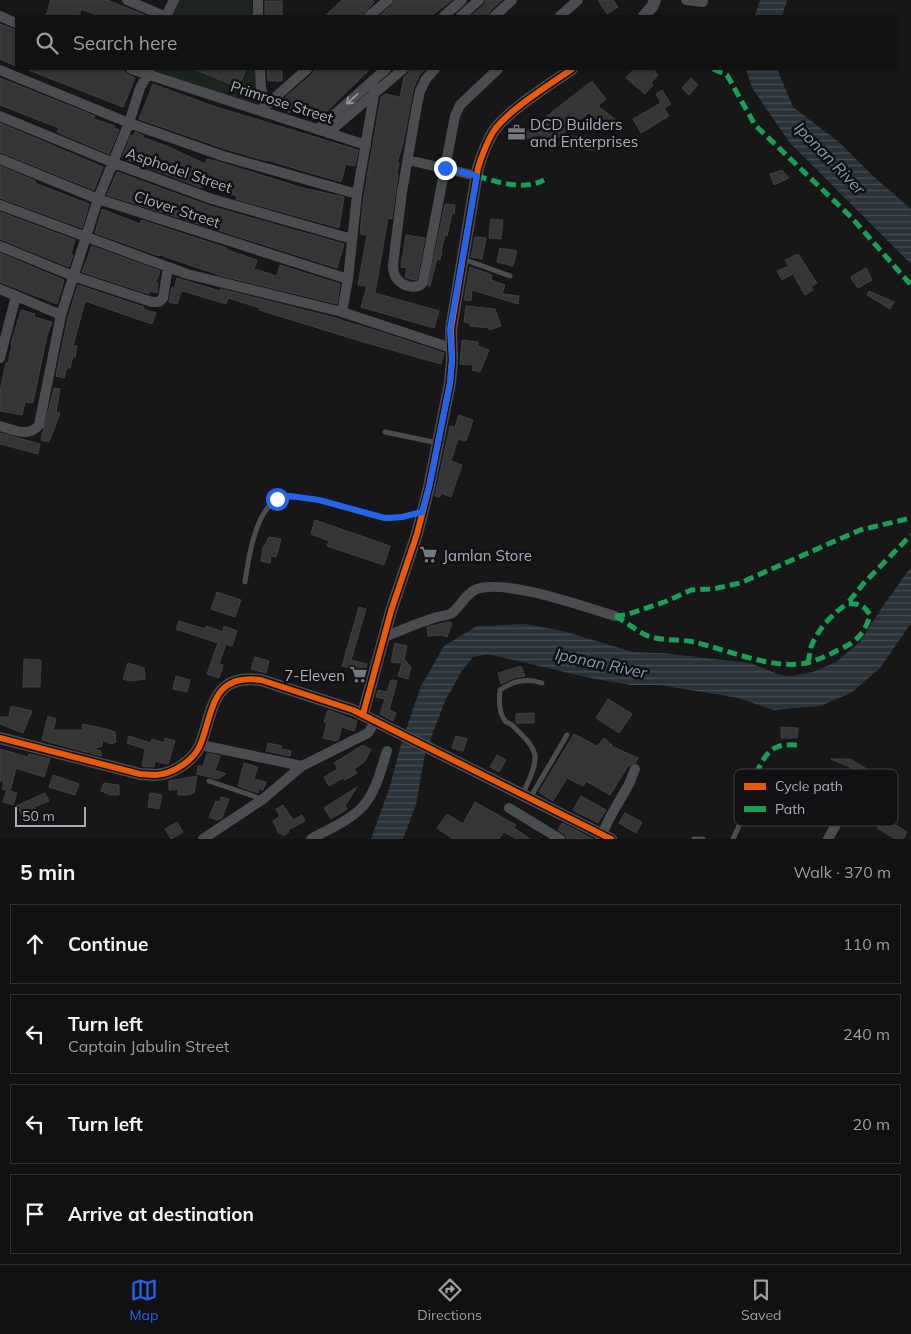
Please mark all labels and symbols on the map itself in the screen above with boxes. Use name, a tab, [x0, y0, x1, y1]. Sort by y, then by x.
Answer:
street label: Primrose Street	[228, 76, 336, 128]
one-way arrow	[346, 93, 359, 104]
place label: DCD Builders and Enterprises	[530, 115, 638, 151]
water label: Iponan River	[790, 118, 870, 199]
office icon: DCD Builders and Enterprises	[506, 123, 526, 143]
street label: Asphodel Street	[123, 143, 235, 197]
route end	[434, 157, 457, 180]
street label: Clover Street	[132, 186, 222, 232]
route start	[266, 488, 289, 511]
supermarket icon: Jamlan Store	[419, 545, 439, 565]
place label: Jamlan Store	[443, 546, 532, 565]
water label: Iponan River	[553, 644, 650, 683]
supermarket icon: 7-Eleven	[349, 665, 369, 685]
place label: 7-Eleven	[284, 666, 345, 685]
legend	[734, 769, 898, 826]
text: Cycle path	[775, 777, 843, 795]
text: Path	[775, 800, 805, 818]
scale bar	[15, 804, 86, 827]

